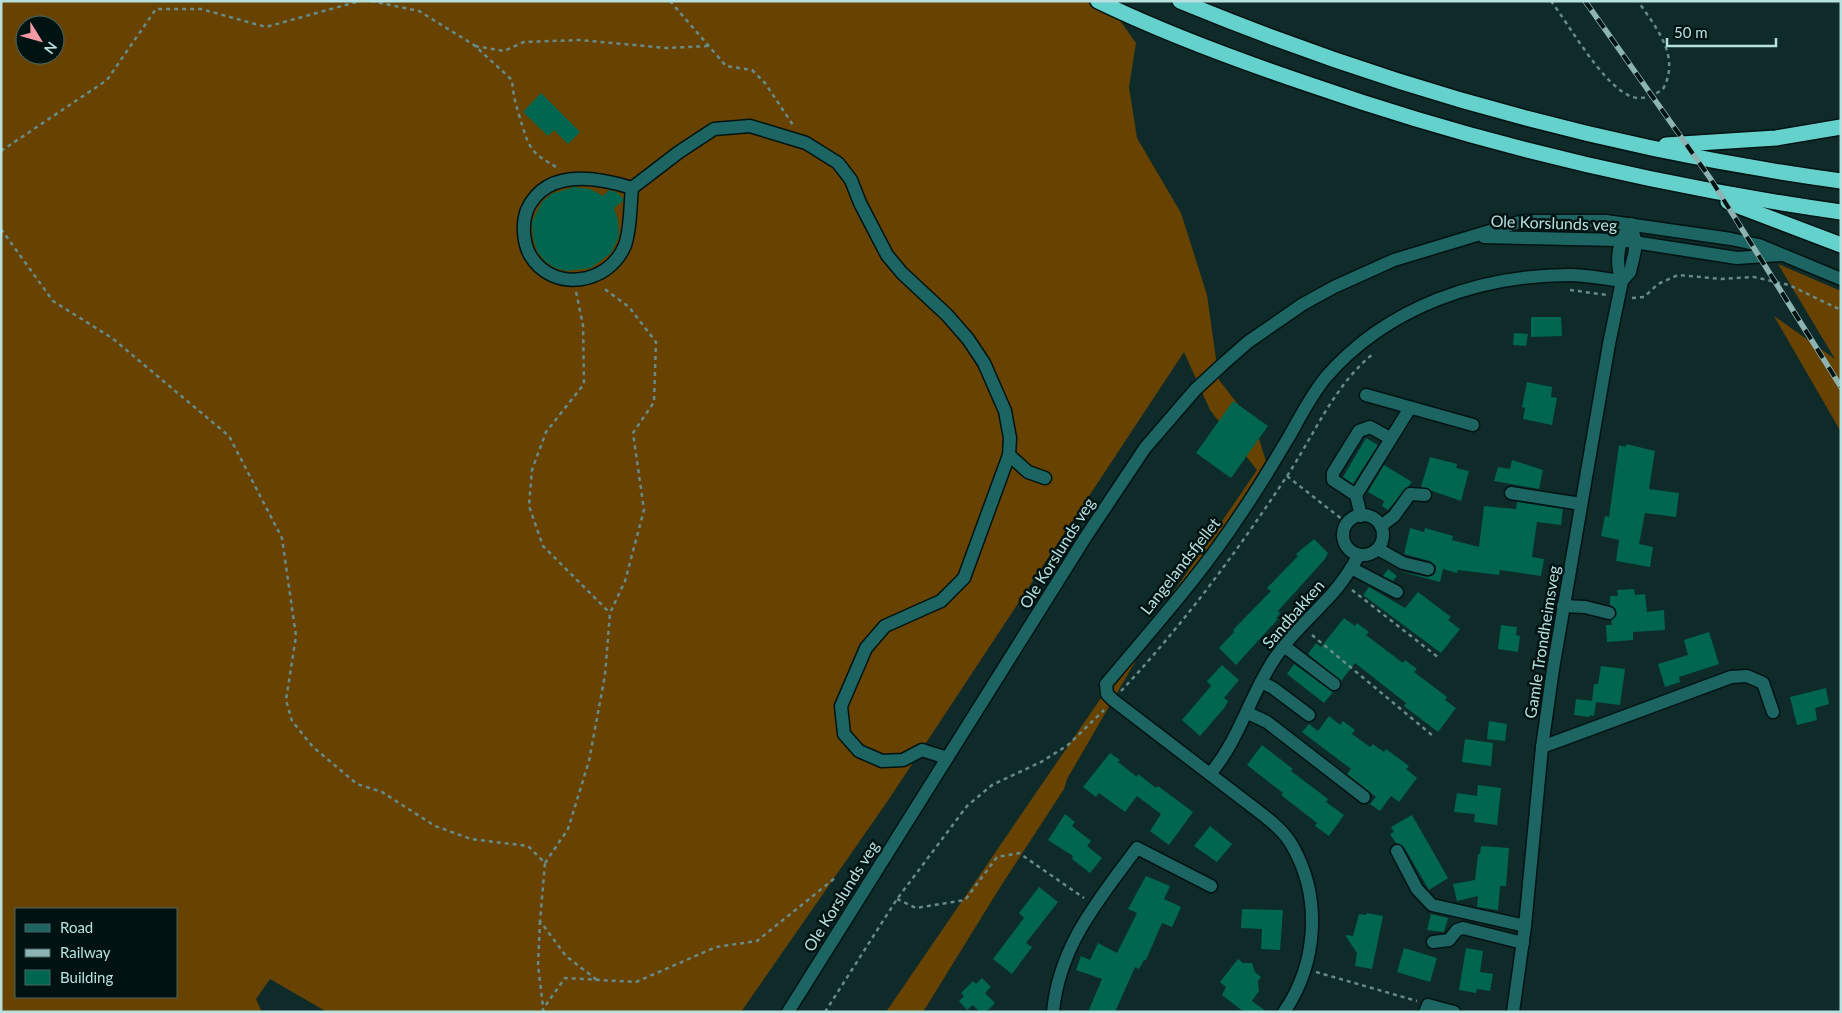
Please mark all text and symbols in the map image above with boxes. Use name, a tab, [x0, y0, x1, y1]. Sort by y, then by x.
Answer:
north arrow	[15, 15, 65, 65]
scale bar	[1667, 15, 1776, 47]
text: 50 m	[1674, 23, 1708, 41]
text: N	[41, 39, 61, 58]
street label: Ole Korslunds veg	[1490, 211, 1618, 234]
street label: Ole Korslunds veg	[1015, 494, 1098, 612]
street label: Langelandsfjellet	[1136, 513, 1223, 618]
street label: Gamle Trondheimsveg	[1520, 564, 1563, 720]
street label: Sandbakken	[1258, 576, 1328, 652]
street label: Ole Korslunds veg	[799, 837, 882, 955]
legend	[15, 908, 178, 998]
text: Road	[60, 918, 93, 936]
text: Railway	[60, 943, 111, 961]
text: Building	[60, 968, 113, 986]

